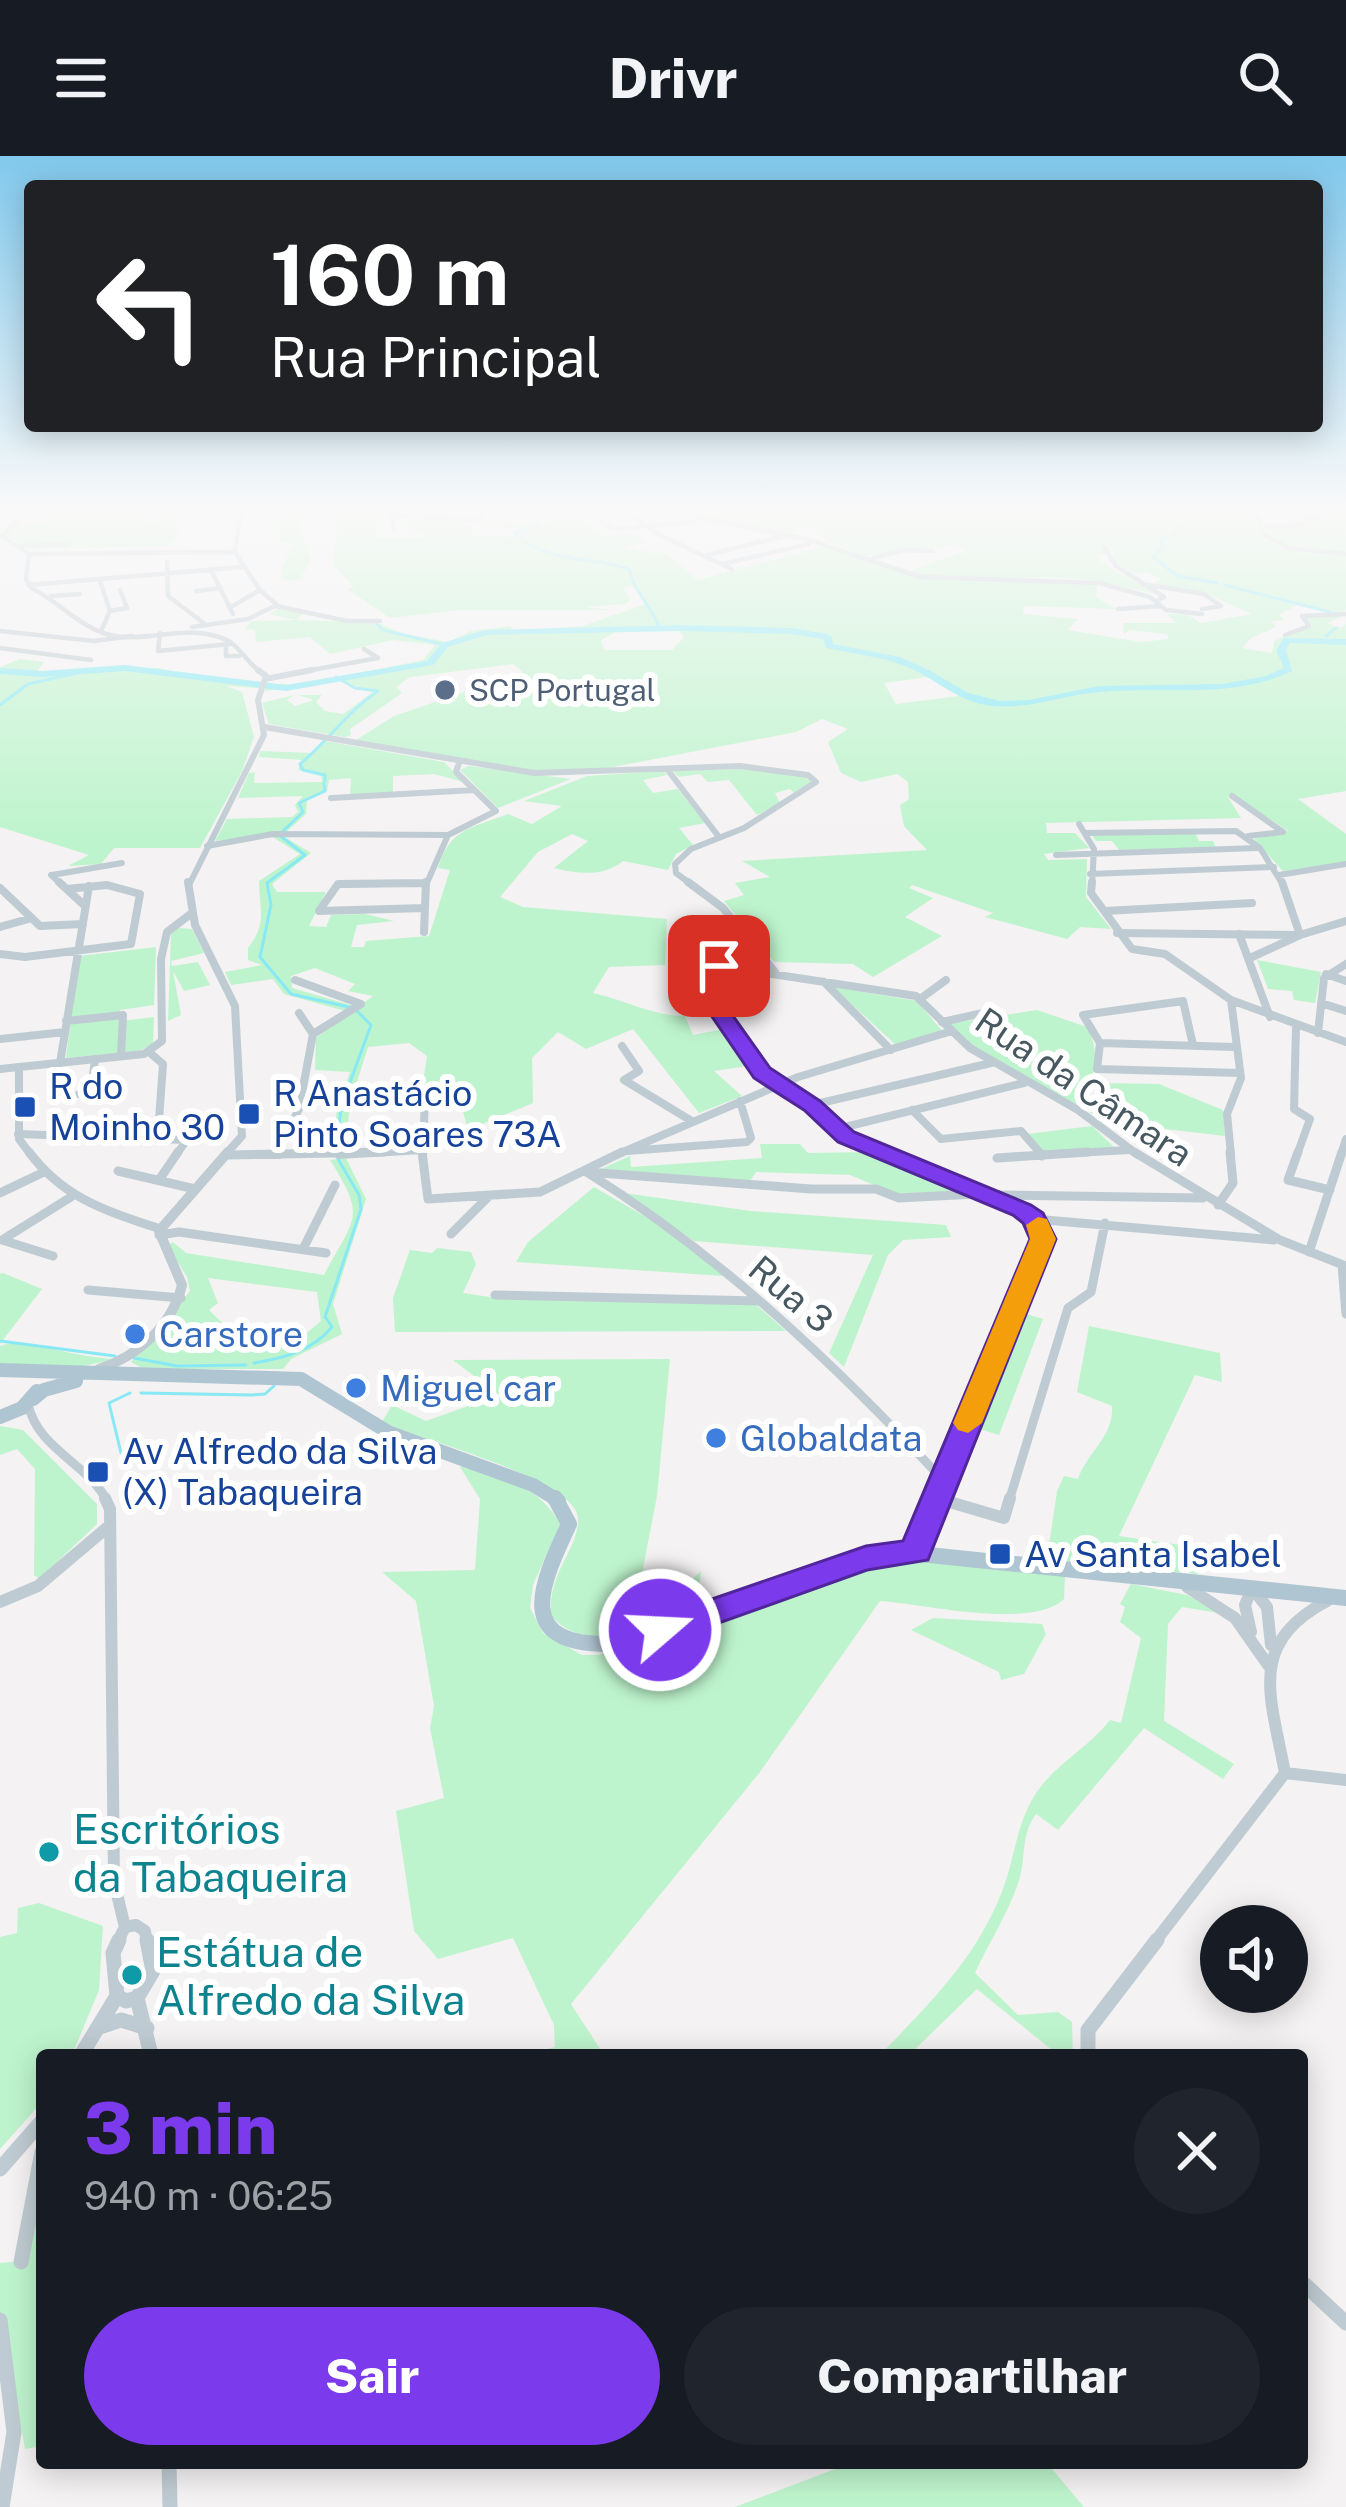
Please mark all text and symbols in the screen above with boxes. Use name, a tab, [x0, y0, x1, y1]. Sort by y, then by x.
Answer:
icon: menu	[48, 45, 114, 111]
icon: search	[1232, 45, 1298, 111]
text: Drivr	[609, 47, 737, 110]
text: 160 m	[270, 225, 509, 324]
icon: left	[72, 228, 228, 384]
text: Rua Principal	[270, 326, 602, 389]
place label: SCP Portugal	[469, 672, 656, 708]
marker: SCP Portugal	[432, 677, 458, 703]
pin	[668, 915, 770, 1017]
icon: arrive	[686, 933, 752, 999]
street label: Rua da Câmara	[968, 999, 1200, 1175]
place label: R do Moinho 30	[49, 1065, 225, 1148]
place label: R Anastácio Pinto Soares 73A	[273, 1072, 562, 1155]
marker: R do Moinho 30	[12, 1094, 38, 1120]
marker: R Anastácio Pinto Soares 73A	[236, 1101, 262, 1127]
street label: Rua 3	[741, 1247, 841, 1341]
place label: Carstore	[159, 1313, 303, 1355]
marker: Carstore	[122, 1321, 148, 1347]
place label: Miguel car	[380, 1367, 556, 1409]
marker: Miguel car	[343, 1375, 369, 1401]
place label: Globaldata	[740, 1417, 922, 1459]
marker: Globaldata	[703, 1425, 729, 1451]
place label: Av Alfredo da Silva (X) Tabaqueira	[122, 1430, 437, 1513]
marker: Av Alfredo da Silva (X) Tabaqueira	[85, 1459, 111, 1485]
place label: Av Santa Isabel	[1024, 1533, 1282, 1575]
marker: Av Santa Isabel	[987, 1541, 1013, 1567]
position arrow	[597, 1567, 723, 1693]
place label: Escritórios da Tabaqueira	[73, 1804, 348, 1901]
marker: Escritórios da Tabaqueira	[36, 1839, 62, 1865]
map controls	[1200, 1905, 1308, 2013]
button: sound	[1200, 1905, 1308, 2013]
place label: Estátua de Alfredo da Silva	[156, 1927, 465, 2024]
marker: Estátua de Alfredo da Silva	[119, 1962, 145, 1988]
text: 3 min	[84, 2086, 277, 2170]
button: close	[1134, 2088, 1260, 2214]
text: 940 m · 06:25	[84, 2173, 333, 2219]
button: Sair	[84, 2307, 660, 2445]
button: Compartilhar	[684, 2307, 1260, 2445]

